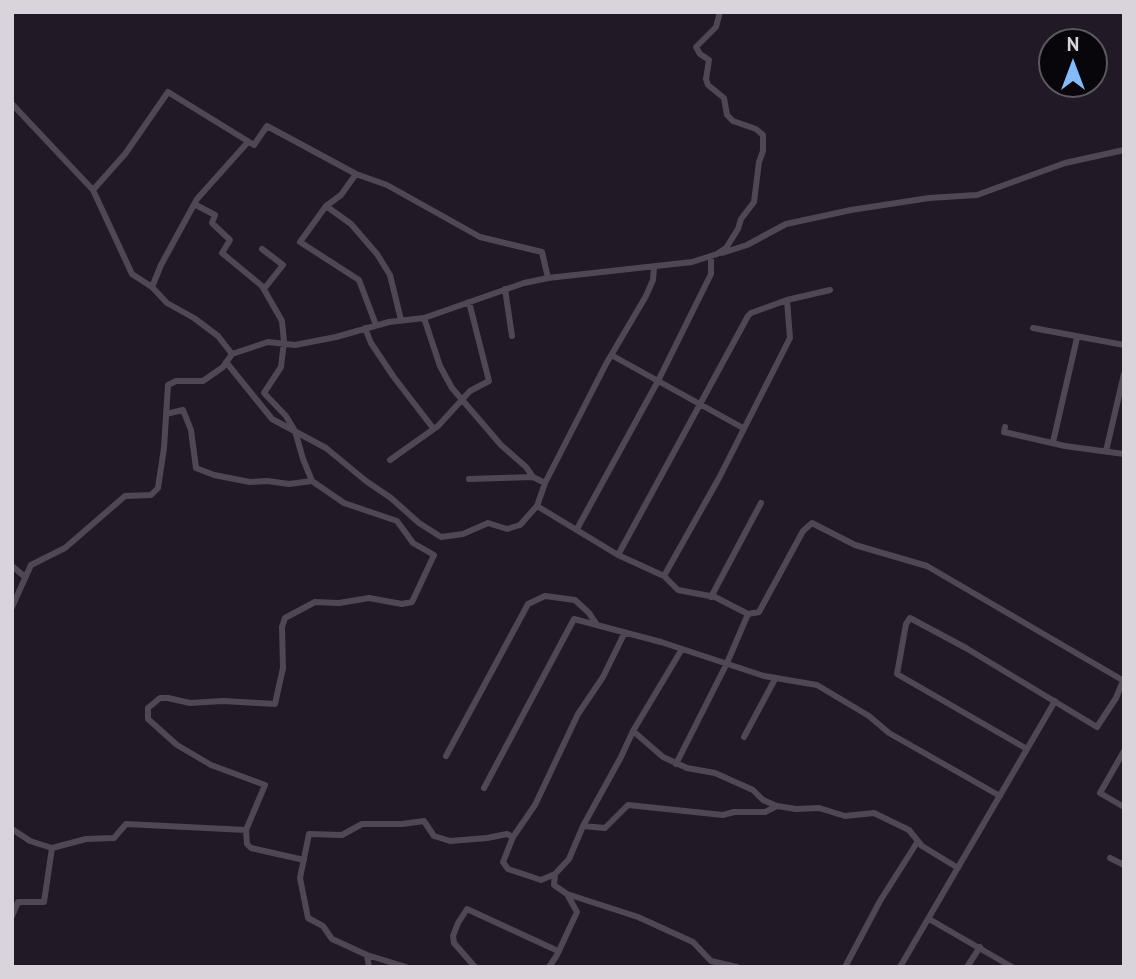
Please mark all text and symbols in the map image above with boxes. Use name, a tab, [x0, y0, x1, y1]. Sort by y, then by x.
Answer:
north arrow	[1038, 28, 1108, 98]
text: N	[1067, 32, 1079, 56]

